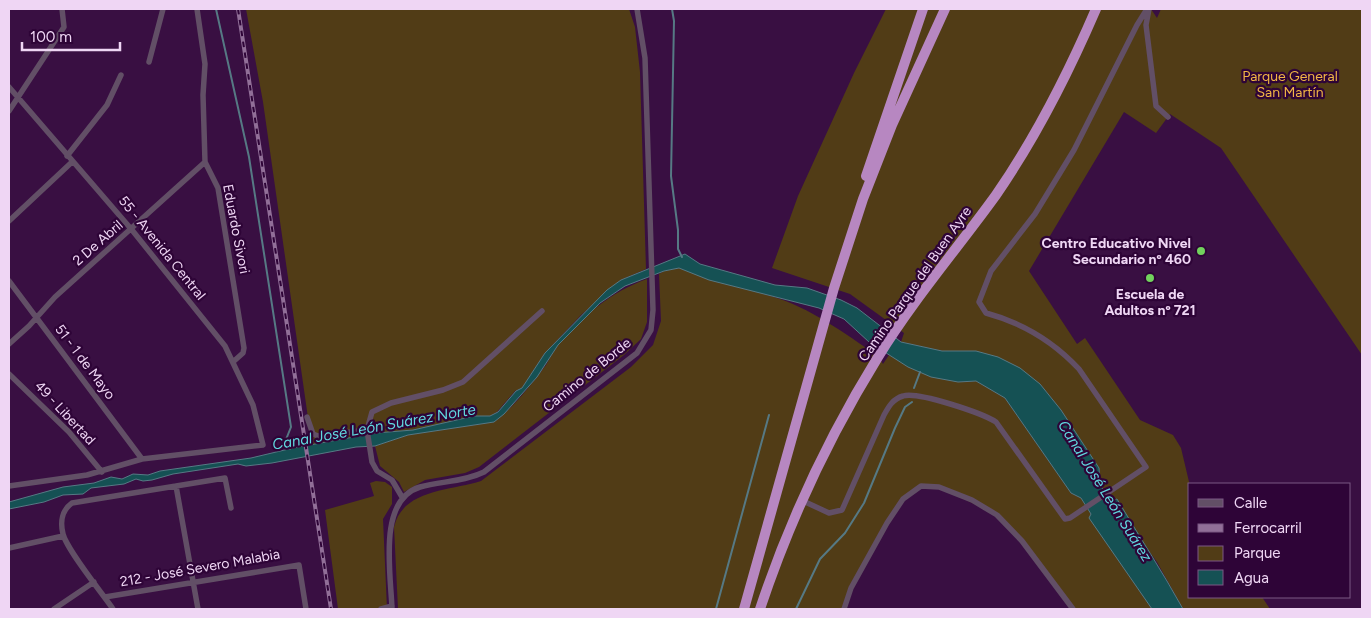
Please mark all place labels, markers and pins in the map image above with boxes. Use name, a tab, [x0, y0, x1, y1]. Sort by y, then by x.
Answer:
place label: Centro Educativo Nivel Secundario nº 460	[1042, 235, 1191, 268]
marker: Centro Educativo Nivel Secundario nº 460	[1195, 245, 1207, 257]
marker: Escuela de Adultos nº 721	[1144, 272, 1156, 284]
place label: Escuela de Adultos nº 721	[1104, 286, 1196, 319]

